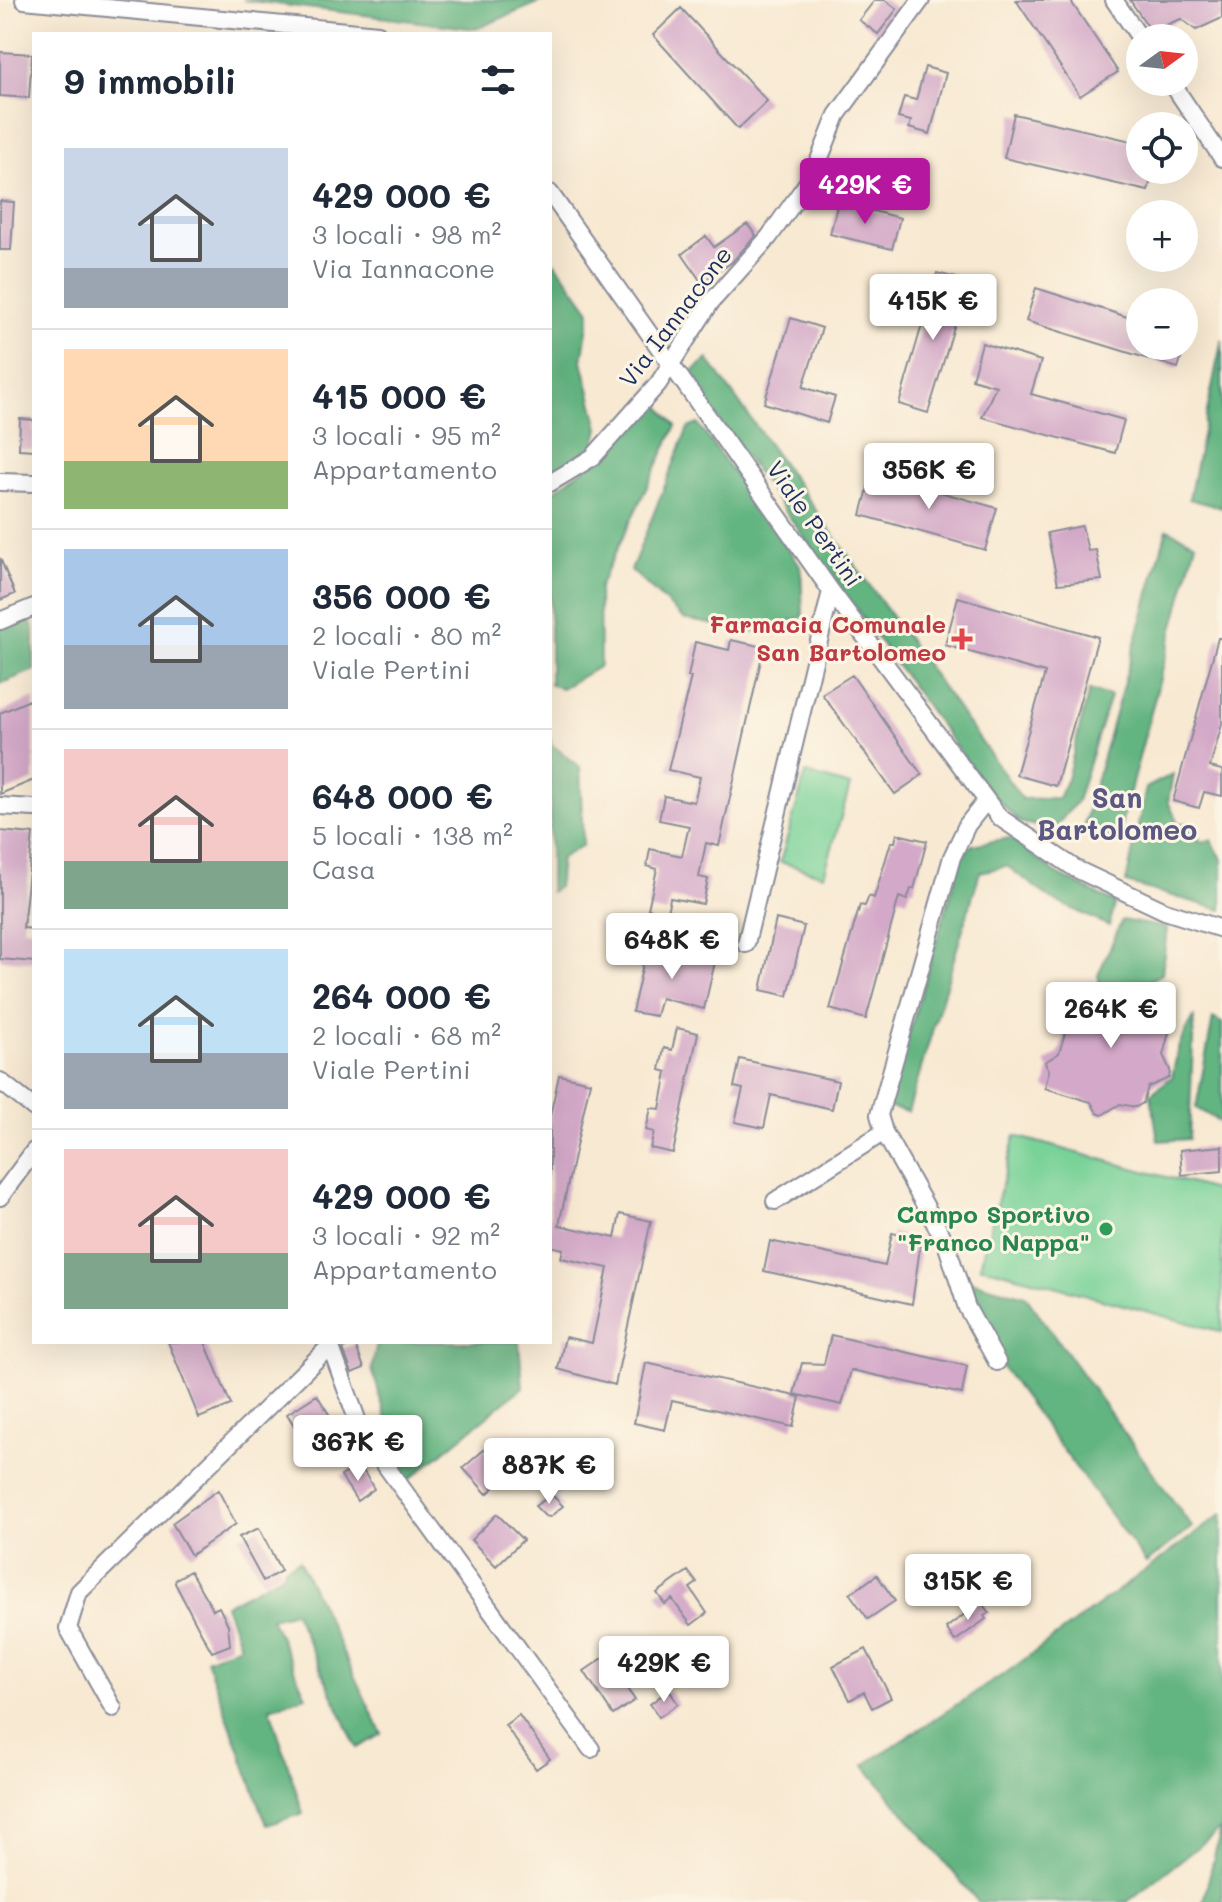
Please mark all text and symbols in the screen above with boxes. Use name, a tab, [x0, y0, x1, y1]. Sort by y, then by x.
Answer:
north arrow	[1126, 24, 1198, 96]
map controls	[1126, 24, 1198, 360]
text: 9 immobili	[64, 58, 237, 103]
icon: filters	[476, 58, 520, 102]
button: locate	[1126, 112, 1198, 184]
pin: 429K €	[800, 158, 930, 226]
text: 429K €	[818, 167, 912, 201]
text: 429 000 €	[312, 172, 491, 217]
icon: home	[128, 180, 224, 276]
button: +	[1126, 200, 1198, 272]
text: 3 locali · 98 m²	[312, 217, 501, 251]
street label: Via Iannacone	[612, 239, 738, 393]
text: Via Iannacone	[312, 251, 495, 285]
pin: 415K €	[868, 274, 998, 342]
text: 415K €	[888, 283, 978, 317]
button: −	[1126, 288, 1198, 360]
text: 415 000 €	[312, 373, 486, 418]
icon: home	[128, 381, 224, 477]
text: 3 locali · 95 m²	[312, 418, 501, 452]
pin: 356K €	[864, 443, 994, 511]
text: Appartamento	[312, 452, 497, 486]
text: 356K €	[882, 452, 976, 486]
street label: Viale Pertini	[761, 454, 870, 592]
text: 356 000 €	[312, 573, 490, 618]
icon: home	[128, 581, 224, 677]
place label: Farmacia Comunale San Bartolomeo	[709, 608, 946, 667]
text: 2 locali · 80 m²	[312, 618, 501, 652]
marker: Farmacia Comunale San Bartolomeo	[953, 630, 971, 648]
text: Viale Pertini	[312, 652, 471, 686]
text: 648 000 €	[312, 773, 493, 818]
district label: San Bartolomeo	[1037, 779, 1197, 847]
icon: home	[128, 781, 224, 877]
text: 5 locali · 138 m²	[312, 818, 513, 852]
text: Casa	[312, 852, 376, 886]
pin: 648K €	[607, 913, 737, 981]
text: 648K €	[624, 922, 720, 956]
text: 264 000 €	[312, 973, 491, 1018]
icon: home	[128, 981, 224, 1077]
pin: 264K €	[1046, 982, 1176, 1050]
text: 264K €	[1064, 991, 1158, 1025]
text: 2 locali · 68 m²	[312, 1018, 501, 1052]
text: Viale Pertini	[312, 1052, 471, 1086]
text: 429 000 €	[312, 1173, 491, 1218]
icon: home	[128, 1181, 224, 1277]
place label: Campo Sportivo "Franco Nappa"	[897, 1198, 1090, 1257]
text: 3 locali · 92 m²	[312, 1218, 500, 1252]
marker: Campo Sportivo "Franco Nappa"	[1097, 1220, 1115, 1238]
text: Appartamento	[312, 1252, 497, 1286]
pin: 367K €	[293, 1415, 423, 1483]
text: 367K €	[311, 1424, 405, 1458]
pin: 887K €	[484, 1438, 614, 1506]
text: 887K €	[502, 1447, 596, 1481]
pin: 315K €	[903, 1554, 1033, 1622]
text: 315K €	[923, 1563, 1013, 1597]
pin: 429K €	[599, 1636, 729, 1704]
text: 429K €	[617, 1645, 711, 1679]

